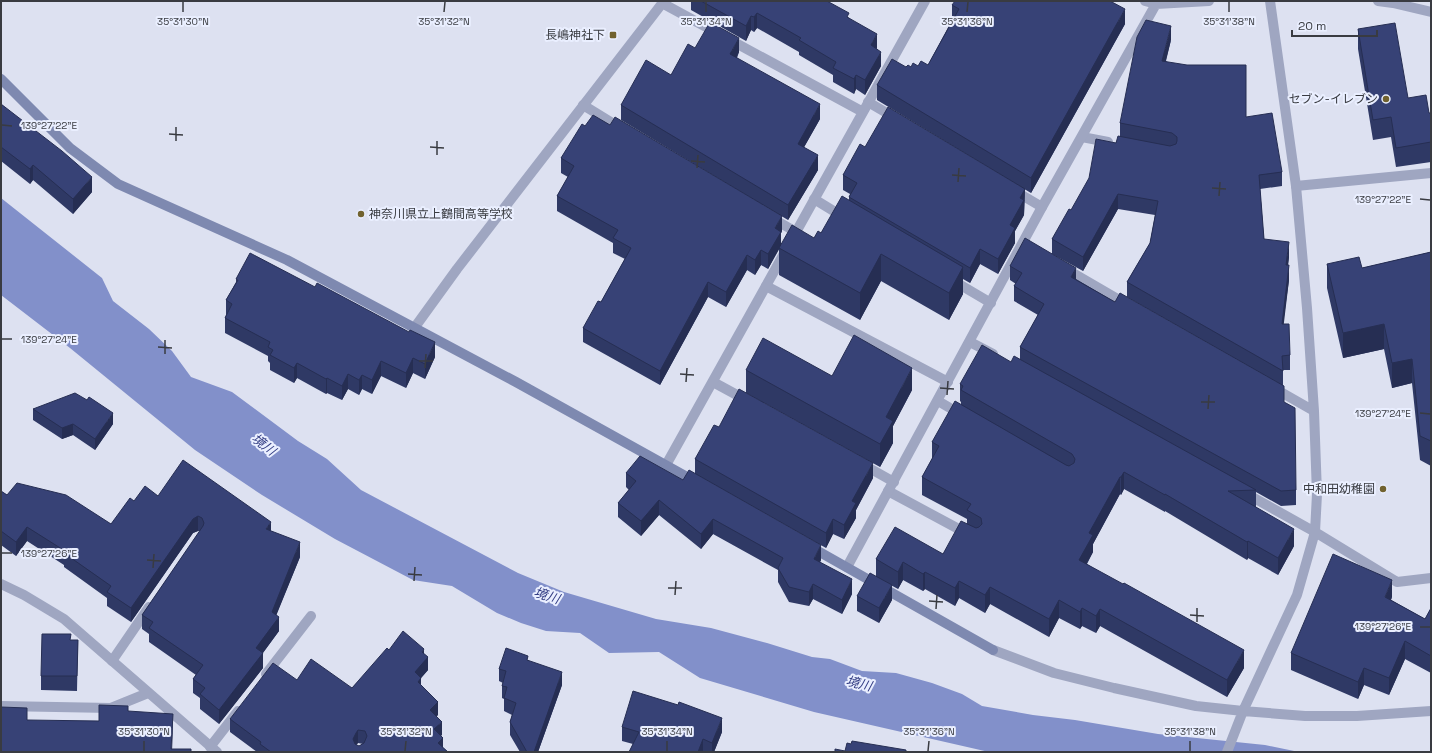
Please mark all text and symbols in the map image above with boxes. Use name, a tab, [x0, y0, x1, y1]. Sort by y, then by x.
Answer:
scale bar	[1292, 12, 1377, 38]
text: 35°31'30"N	[157, 15, 209, 28]
text: 35°31'32"N	[418, 15, 470, 28]
text: 35°31'34"N	[680, 15, 732, 28]
text: 35°31'36"N	[941, 15, 993, 28]
text: 35°31'38"N	[1203, 15, 1255, 28]
text: 20 m	[1298, 18, 1326, 34]
place label: 長嶋神社下	[545, 27, 605, 43]
marker: 長嶋神社下	[608, 30, 618, 40]
place label: セブン-イレブン	[1289, 91, 1378, 107]
marker: セブン-イレブン	[1381, 94, 1391, 104]
text: 139°27'22"E	[21, 119, 77, 132]
text: 139°27'22"E	[1355, 193, 1411, 206]
place label: 神奈川県立上鶴間高等学校	[369, 206, 513, 222]
marker: 神奈川県立上鶴間高等学校	[356, 209, 366, 219]
text: 139°27'24"E	[21, 333, 77, 346]
text: 139°27'24"E	[1355, 407, 1411, 420]
water label: 境川	[248, 430, 281, 460]
place label: 中和田幼稚園	[1303, 481, 1375, 497]
marker: 中和田幼稚園	[1378, 484, 1388, 494]
text: 139°27'26"E	[21, 547, 78, 560]
water label: 境川	[532, 583, 564, 608]
text: 139°27'26"E	[1355, 620, 1412, 633]
water label: 境川	[844, 672, 875, 695]
text: 35°31'30"N	[118, 725, 170, 738]
text: 35°31'32"N	[380, 725, 432, 738]
text: 35°31'34"N	[641, 725, 693, 738]
text: 35°31'36"N	[903, 725, 955, 738]
text: 35°31'38"N	[1164, 725, 1216, 738]

